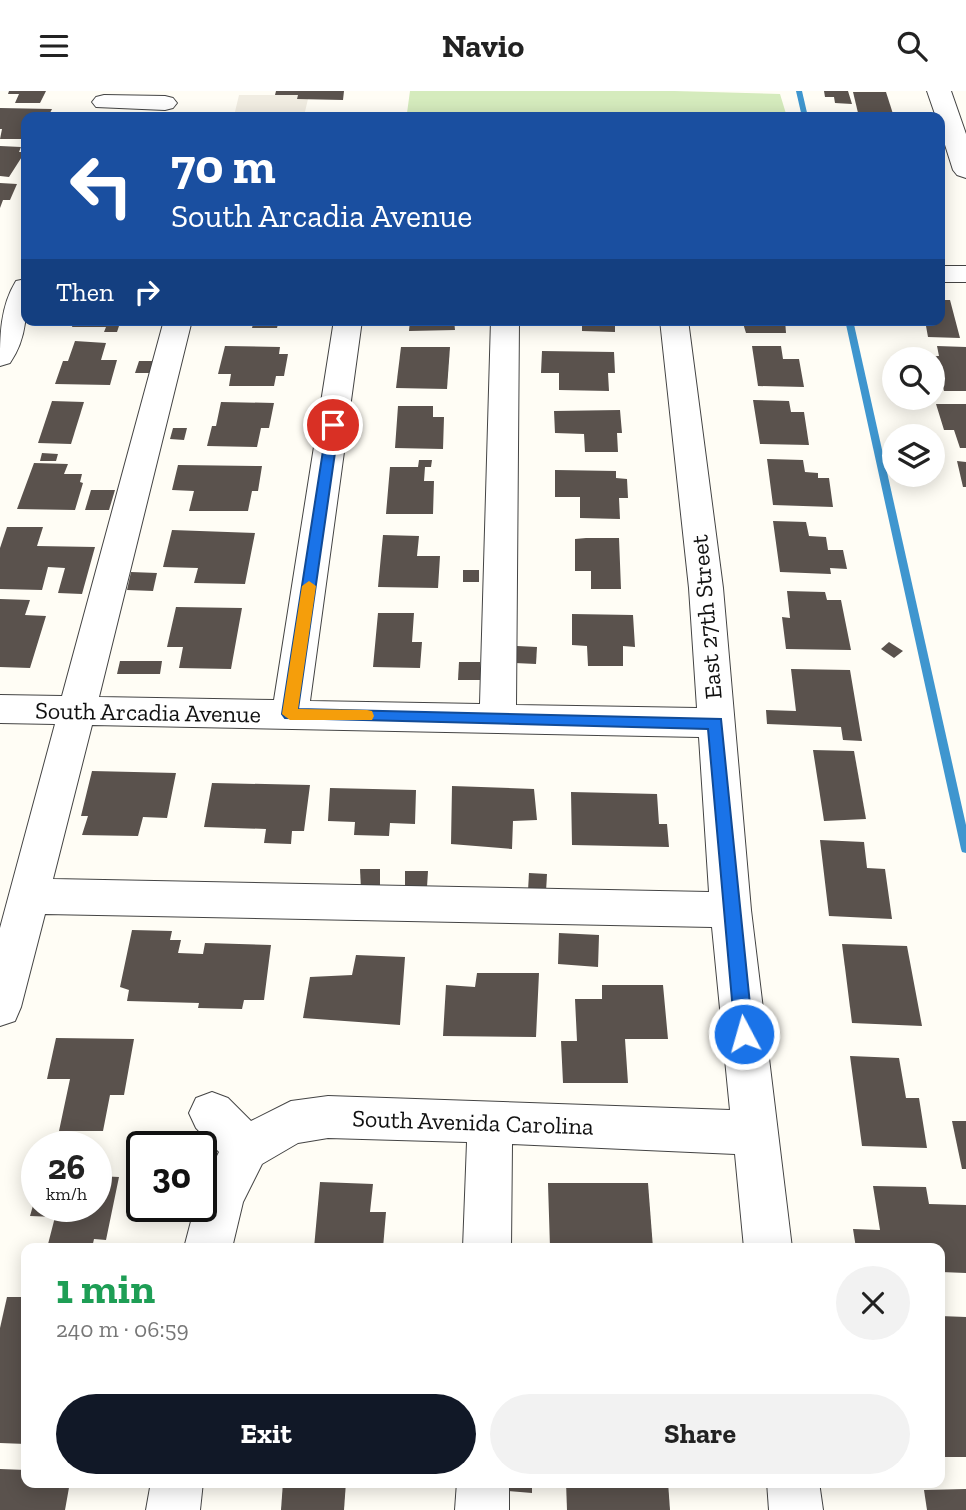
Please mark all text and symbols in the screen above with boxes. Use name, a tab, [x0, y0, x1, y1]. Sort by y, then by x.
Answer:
icon: menu	[35, 27, 73, 65]
text: Navio	[442, 27, 524, 65]
icon: search	[893, 27, 931, 65]
text: 70 m	[171, 137, 276, 196]
icon: left	[56, 140, 147, 231]
text: South Arcadia Avenue	[171, 197, 472, 235]
icon: right	[128, 273, 166, 311]
text: Then	[56, 276, 114, 308]
map controls	[882, 347, 945, 487]
button: search	[882, 347, 945, 410]
pin	[303, 395, 363, 455]
icon: arrive	[314, 406, 352, 444]
button: layers	[882, 424, 945, 487]
street label: East 27th Street	[684, 533, 728, 700]
street label: South Arcadia Avenue	[35, 696, 261, 728]
position arrow	[707, 997, 781, 1071]
street label: South Avenida Carolina	[352, 1103, 595, 1141]
speed limit sign: 30	[126, 1131, 217, 1222]
text: 26	[48, 1146, 85, 1188]
text: km/h	[46, 1183, 87, 1205]
text: 1 min	[56, 1263, 155, 1314]
button: close	[836, 1266, 910, 1340]
text: 240 m · 06:59	[56, 1315, 189, 1343]
button: Exit	[56, 1394, 476, 1474]
button: Share	[490, 1394, 910, 1474]

